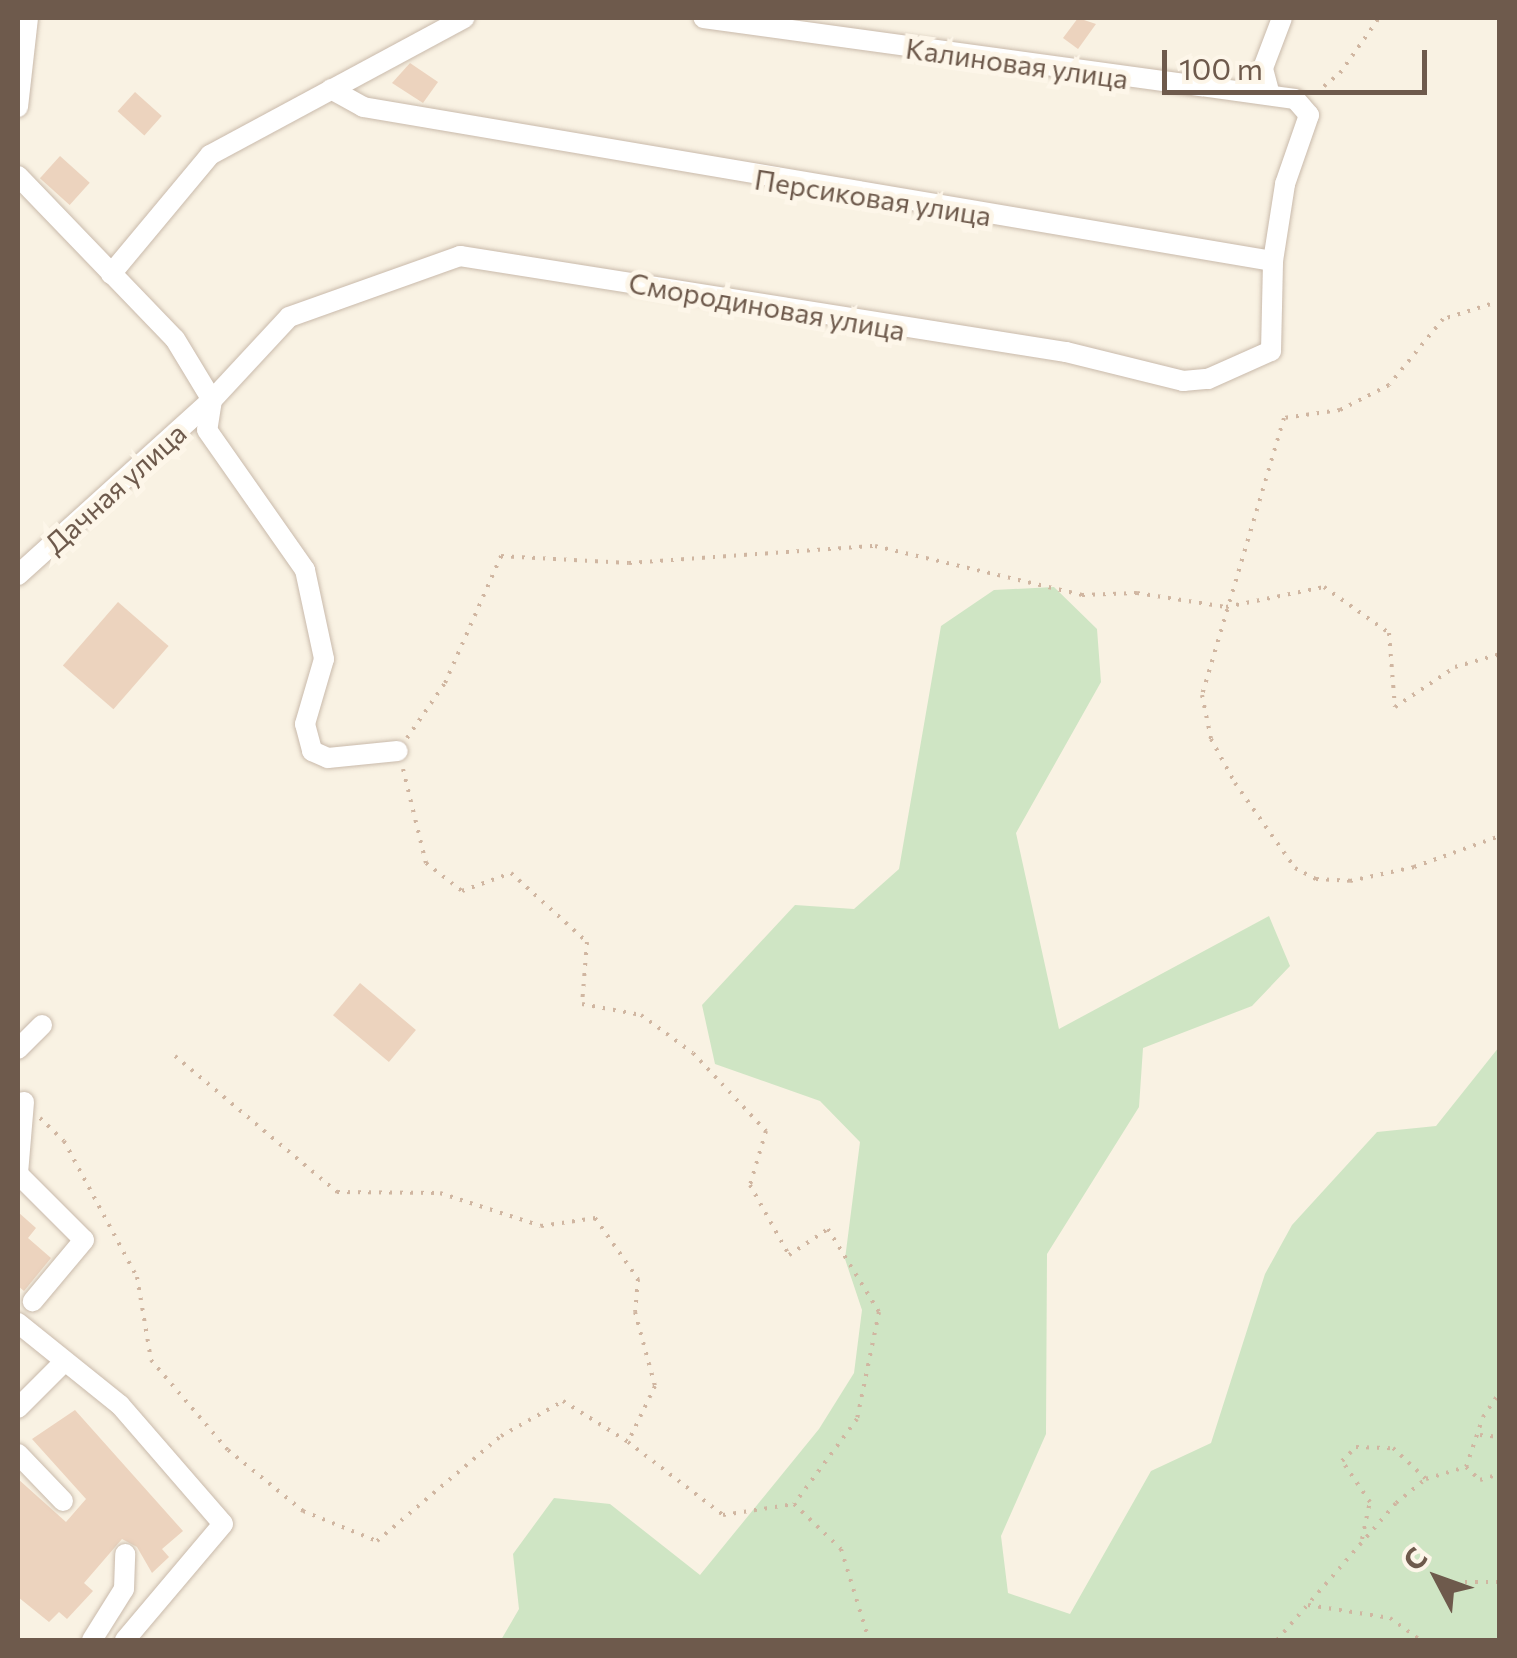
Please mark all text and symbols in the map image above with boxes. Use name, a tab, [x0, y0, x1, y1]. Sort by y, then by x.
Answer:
scale bar	[1167, 30, 1432, 92]
street label: Калиновая улица	[904, 31, 1130, 95]
text: 100 m	[1179, 49, 1263, 86]
street label: Персиковая улица	[752, 162, 994, 232]
street label: Смородиновая улица	[626, 265, 908, 347]
street label: Дачная улица	[37, 416, 193, 560]
north arrow	[1387, 1528, 1487, 1628]
text: С	[1395, 1540, 1433, 1577]

